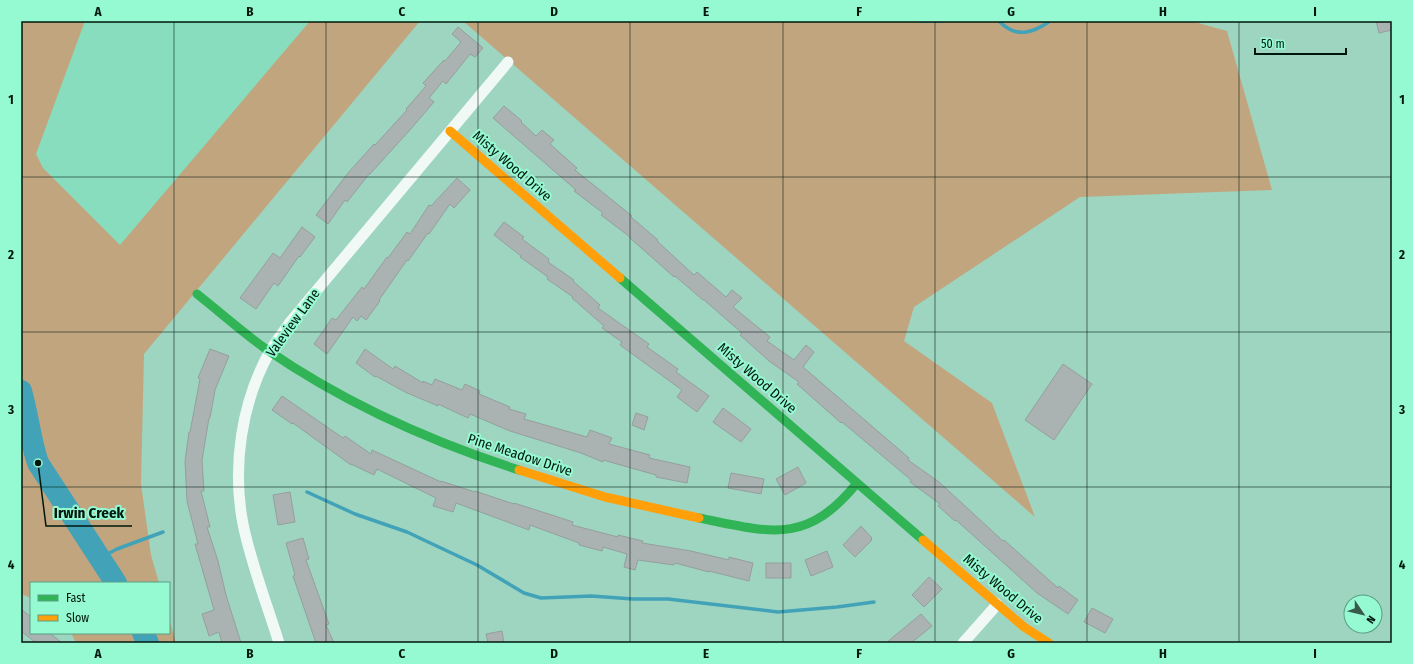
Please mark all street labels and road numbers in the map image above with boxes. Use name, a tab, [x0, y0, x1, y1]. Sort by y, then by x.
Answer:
street label: Misty Wood Drive	[469, 127, 555, 205]
street label: Valeview Lane	[263, 286, 323, 360]
street label: Misty Wood Drive	[714, 339, 800, 417]
street label: Pine Meadow Drive	[466, 430, 575, 480]
street label: Misty Wood Drive	[960, 551, 1046, 627]

